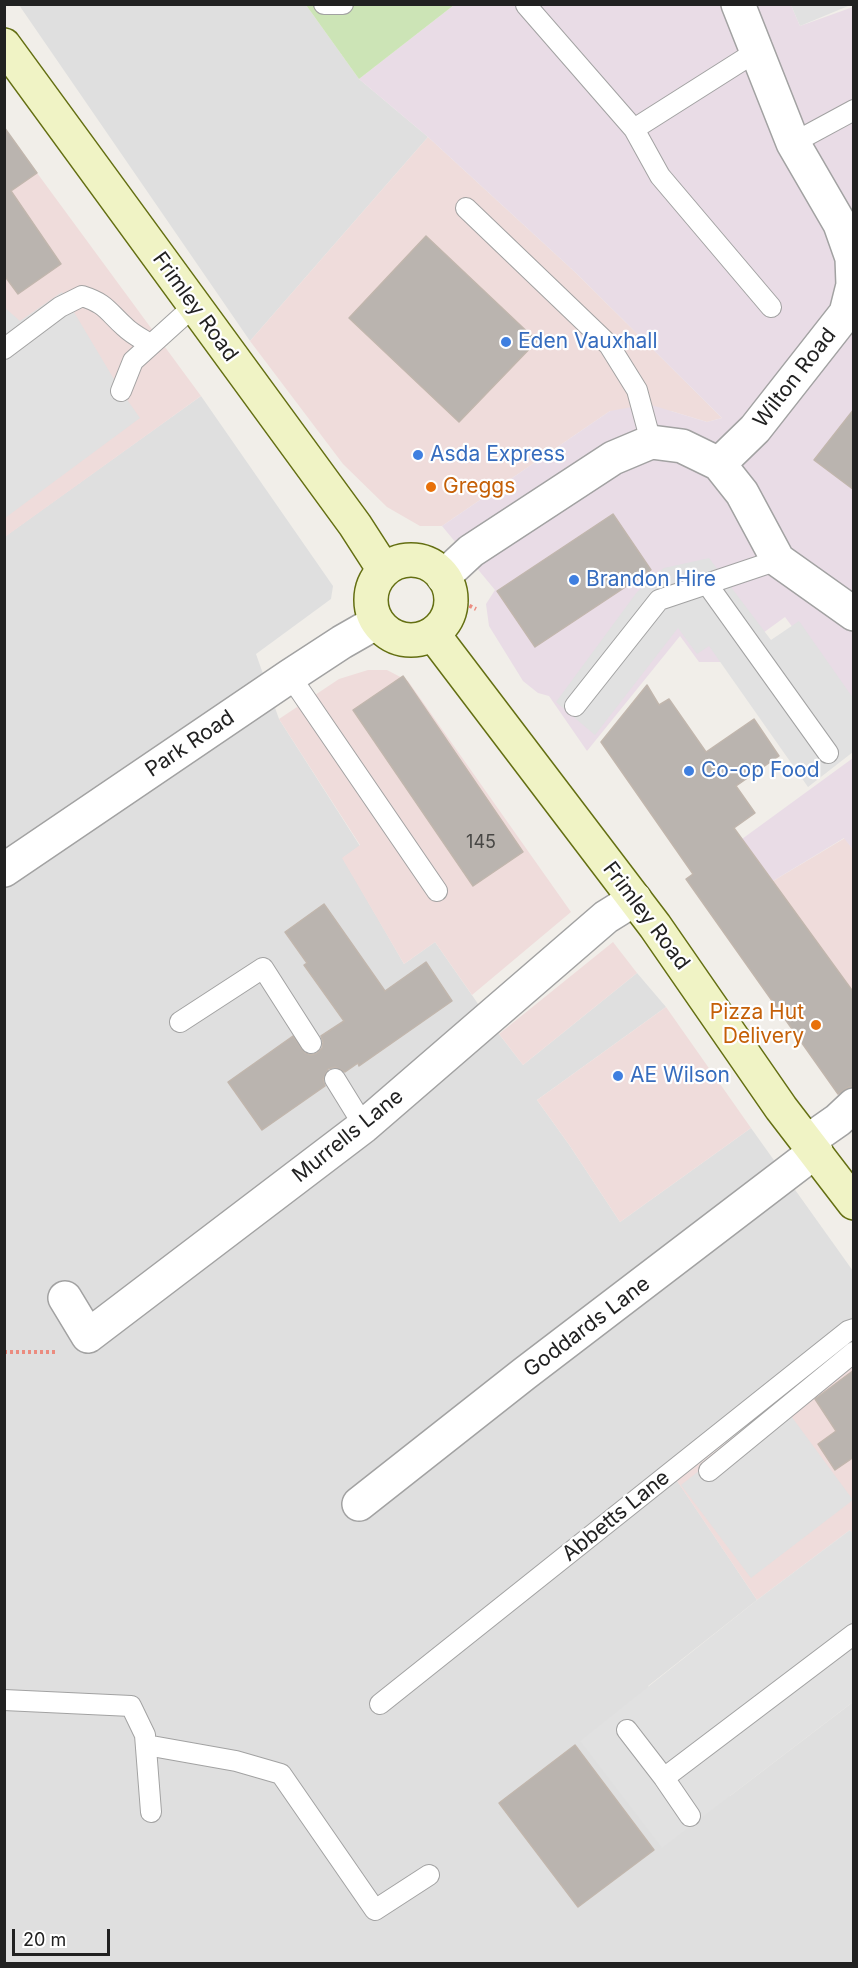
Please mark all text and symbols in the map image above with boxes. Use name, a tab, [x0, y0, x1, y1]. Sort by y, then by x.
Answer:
street label: Frimley Road	[147, 248, 243, 366]
street label: Wilton Road	[748, 323, 842, 433]
place label: Eden Vauxhall	[518, 329, 658, 355]
marker: Eden Vauxhall	[499, 335, 513, 349]
place label: Asda Express	[430, 442, 565, 468]
marker: Asda Express	[411, 448, 425, 462]
place label: Greggs	[443, 474, 515, 500]
marker: Greggs	[424, 480, 438, 494]
place label: Brandon Hire	[586, 567, 716, 593]
marker: Brandon Hire	[567, 573, 581, 587]
street label: Park Road	[141, 705, 239, 783]
place label: Co-op Food	[701, 758, 820, 784]
marker: Co-op Food	[682, 764, 696, 778]
house number: 145	[466, 832, 496, 854]
street label: Frimley Road	[597, 857, 695, 975]
place label: Pizza Hut Delivery	[710, 1000, 804, 1050]
marker: Pizza Hut Delivery	[809, 1018, 823, 1032]
place label: AE Wilson	[630, 1063, 730, 1089]
marker: AE Wilson	[611, 1069, 625, 1083]
street label: Murrells Lane	[288, 1084, 408, 1188]
street label: Goddards Lane	[519, 1271, 655, 1383]
street label: Abbetts Lane	[557, 1465, 675, 1567]
scale bar	[15, 1917, 112, 1955]
text: 20 m	[23, 1929, 66, 1950]

